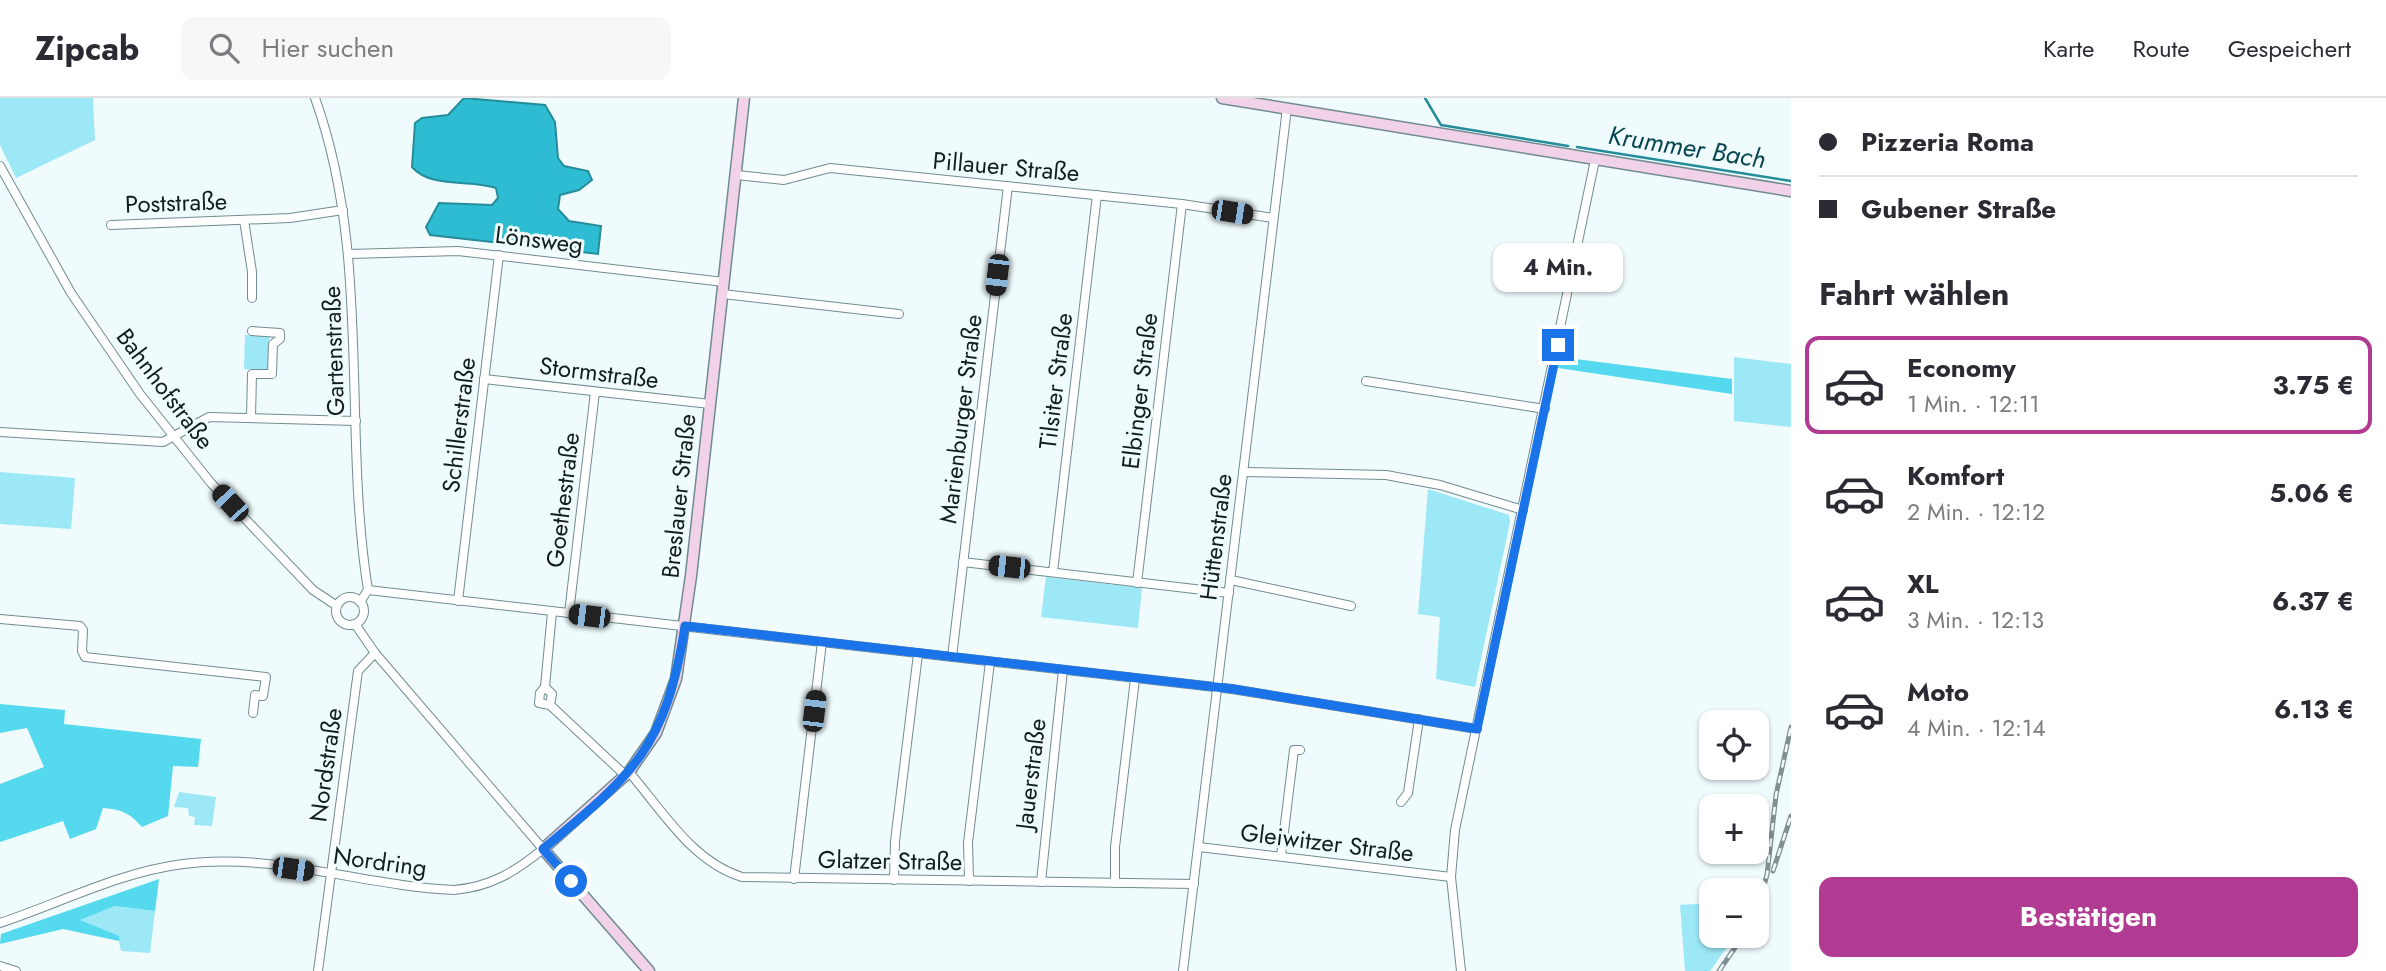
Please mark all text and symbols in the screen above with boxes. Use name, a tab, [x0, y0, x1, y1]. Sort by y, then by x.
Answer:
search box	[181, 17, 671, 80]
text: Zipcab	[35, 25, 139, 72]
icon: search	[205, 29, 243, 67]
text: Hier suchen	[261, 29, 394, 67]
text: Karte	[2043, 31, 2094, 66]
text: Route	[2132, 31, 2190, 66]
text: Gespeichert	[2228, 31, 2351, 66]
water label: Krummer Bach	[1606, 116, 1768, 178]
text: Pizzeria Roma	[1861, 123, 2034, 161]
street label: Pillauer Straße	[931, 143, 1081, 190]
street label: Poststraße	[124, 183, 228, 222]
text: Gubener Straße	[1861, 190, 2056, 228]
car	[1210, 198, 1255, 226]
street label: Lönsweg	[493, 217, 585, 262]
callout: 4 Min.	[1493, 244, 1623, 292]
text: 4 Min.	[1523, 250, 1593, 284]
car	[985, 253, 1010, 297]
text: Fahrt wählen	[1819, 271, 2009, 317]
street label: Gartenstraße	[314, 285, 353, 417]
street label: Tilsiter Straße	[1030, 311, 1081, 451]
street label: Elbinger Straße	[1113, 311, 1166, 471]
street label: Marienburger Straße	[930, 312, 991, 526]
street label: Bahnhofstraße	[108, 321, 223, 457]
route end	[1542, 329, 1574, 361]
street label: Stormstraße	[537, 348, 661, 397]
text: Economy	[1907, 349, 2016, 387]
icon: car	[1823, 354, 1886, 417]
street label: Schillerstraße	[433, 355, 484, 495]
text: 3.75 €	[2273, 366, 2354, 404]
text: 1 Min. · 12:11	[1907, 387, 2040, 421]
street label: Breslauer Straße	[652, 412, 705, 580]
street label: Goethestraße	[537, 430, 588, 570]
text: Komfort	[1907, 457, 2004, 495]
icon: car	[1823, 462, 1886, 525]
street label: Hüttenstraße	[1190, 472, 1241, 602]
text: 5.06 €	[2269, 474, 2354, 512]
car	[208, 480, 253, 526]
text: 2 Min. · 12:12	[1907, 495, 2045, 529]
car	[988, 554, 1031, 580]
text: XL	[1907, 565, 1939, 603]
icon: car	[1823, 570, 1886, 633]
text: 6.37 €	[2272, 582, 2354, 620]
car	[567, 603, 612, 629]
text: 3 Min. · 12:13	[1907, 603, 2044, 637]
text: Moto	[1907, 673, 1969, 711]
icon: car	[1823, 678, 1886, 741]
car	[802, 689, 827, 733]
text: 6.13 €	[2274, 690, 2354, 728]
street label: Nordstraße	[300, 706, 351, 824]
map controls	[1699, 710, 1769, 948]
button: locate	[1699, 710, 1769, 780]
text: 4 Min. · 12:14	[1907, 711, 2046, 745]
street label: Jauerstraße	[1006, 716, 1055, 834]
button: +	[1699, 794, 1769, 864]
street label: Gleiwitzer Straße	[1239, 815, 1416, 870]
street label: Nordring	[331, 838, 429, 885]
street label: Glatzer Straße	[817, 842, 963, 879]
car	[271, 856, 316, 882]
route start	[555, 865, 587, 897]
button: Bestätigen	[1819, 877, 2358, 957]
button: −	[1699, 878, 1769, 948]

